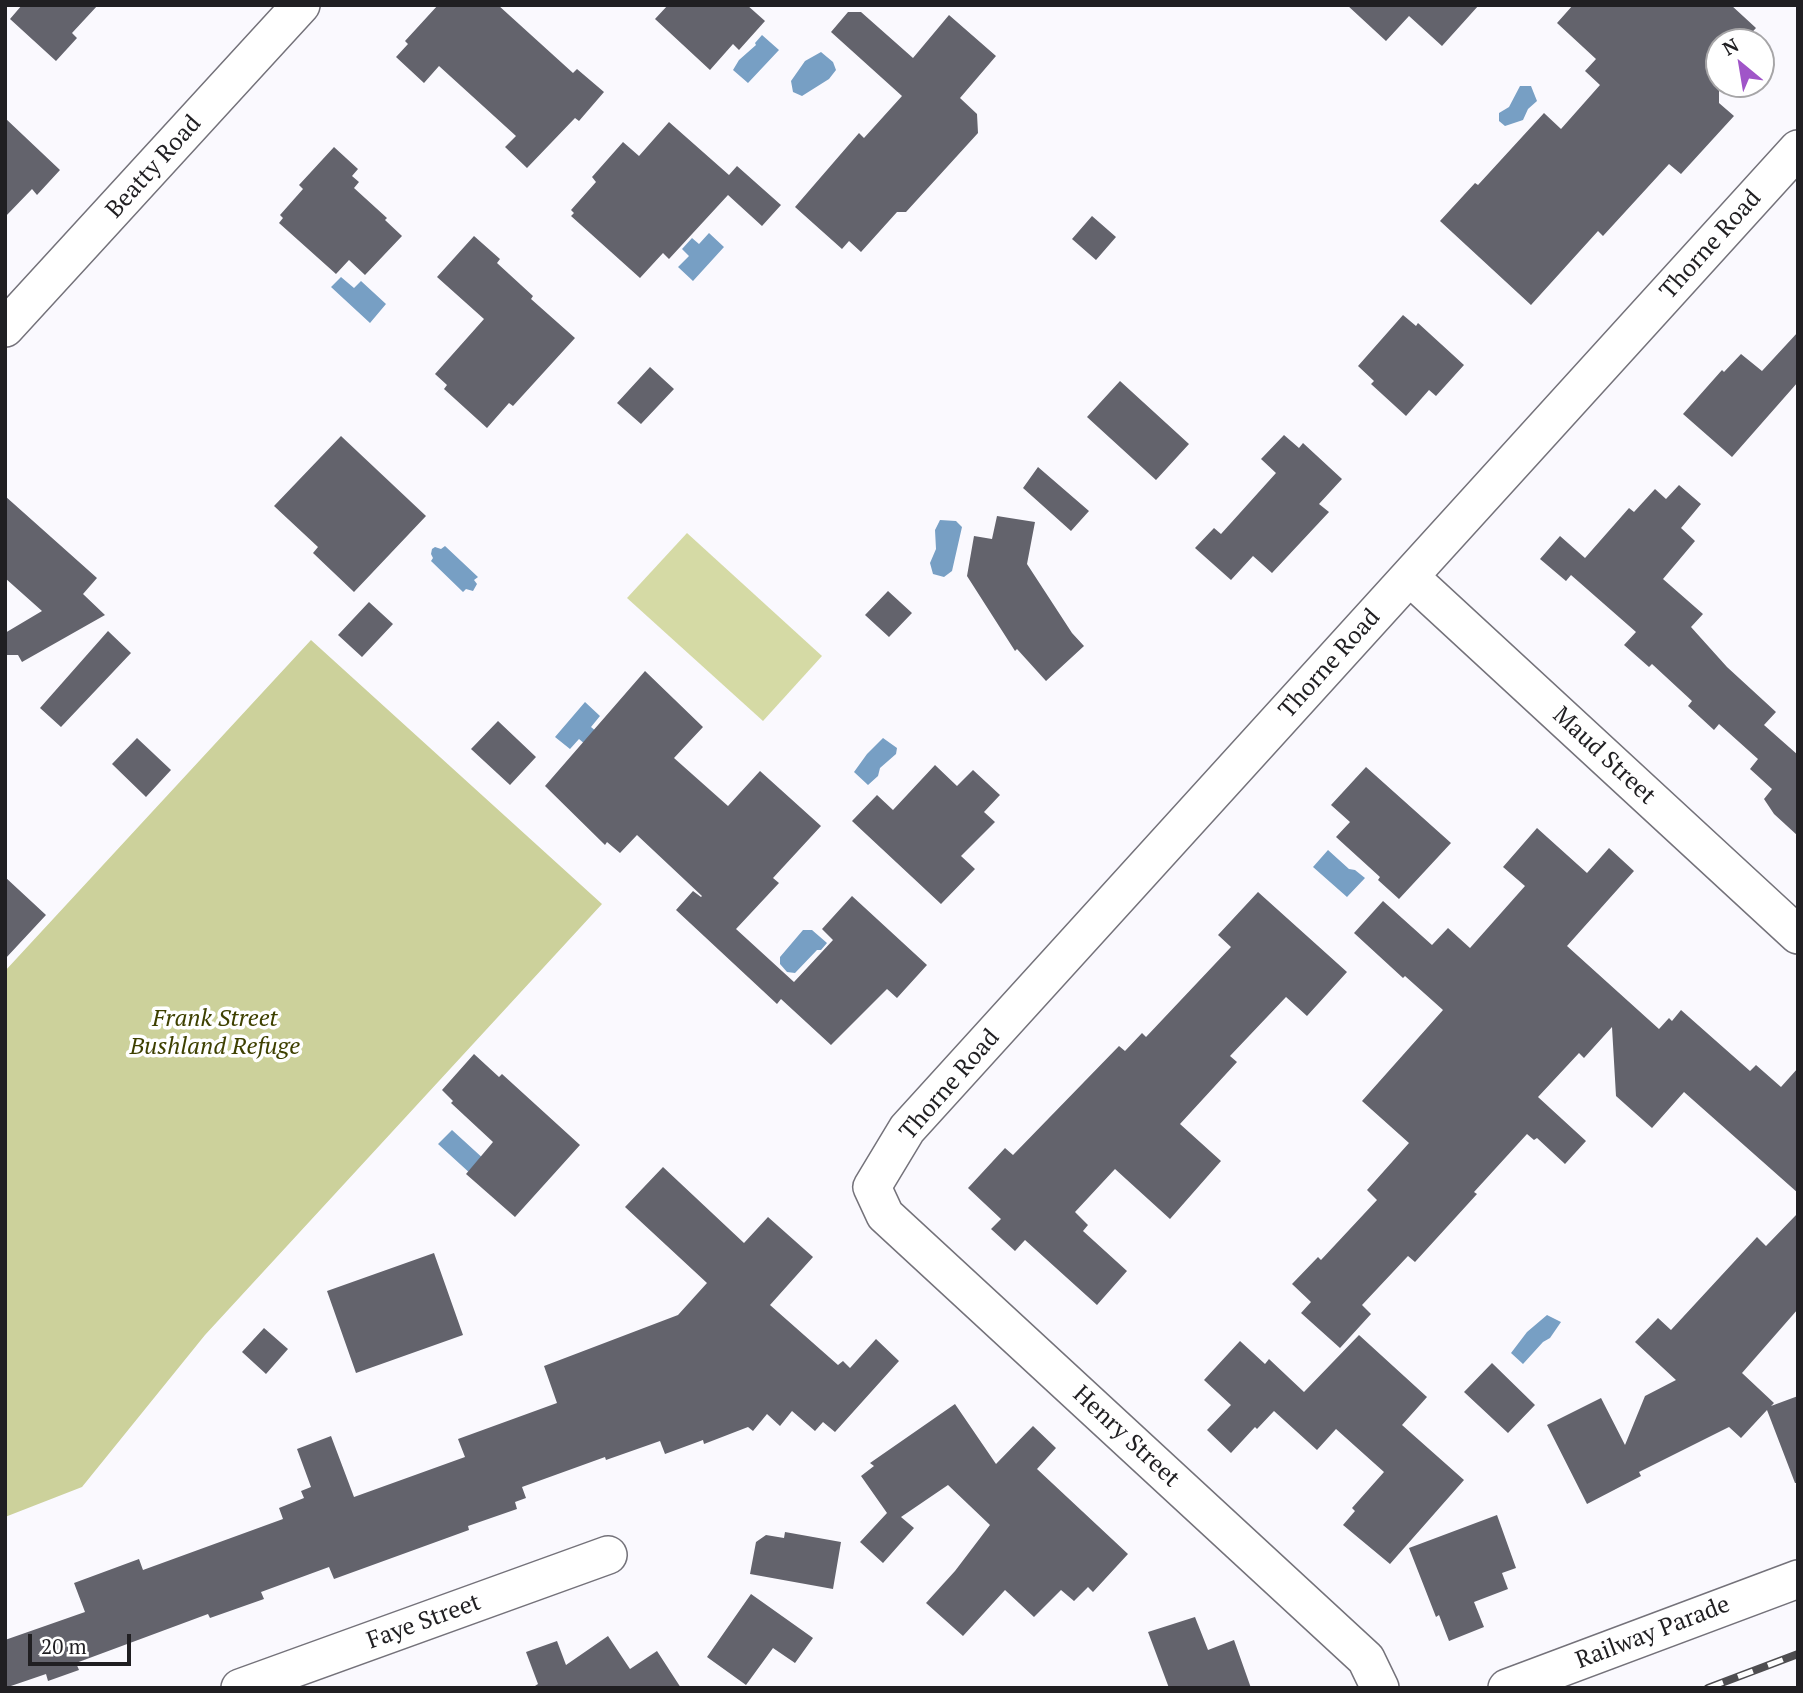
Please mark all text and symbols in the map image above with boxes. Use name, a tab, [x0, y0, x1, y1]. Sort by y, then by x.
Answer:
north arrow	[1705, 28, 1775, 98]
text: N	[1718, 32, 1743, 61]
street label: Beatty Road	[100, 110, 208, 224]
street label: Thorne Road	[1654, 184, 1768, 306]
street label: Thorne Road	[1273, 603, 1387, 725]
street label: Maud Street	[1547, 701, 1661, 811]
park label: Frank Street Bushland Refuge	[130, 1005, 300, 1061]
street label: Thorne Road	[894, 1024, 1006, 1146]
street label: Henry Street	[1067, 1380, 1185, 1494]
street label: Faye Street	[363, 1588, 485, 1656]
street label: Railway Parade	[1572, 1590, 1734, 1676]
scale bar	[32, 1620, 135, 1664]
text: 20 m	[41, 1632, 87, 1660]

